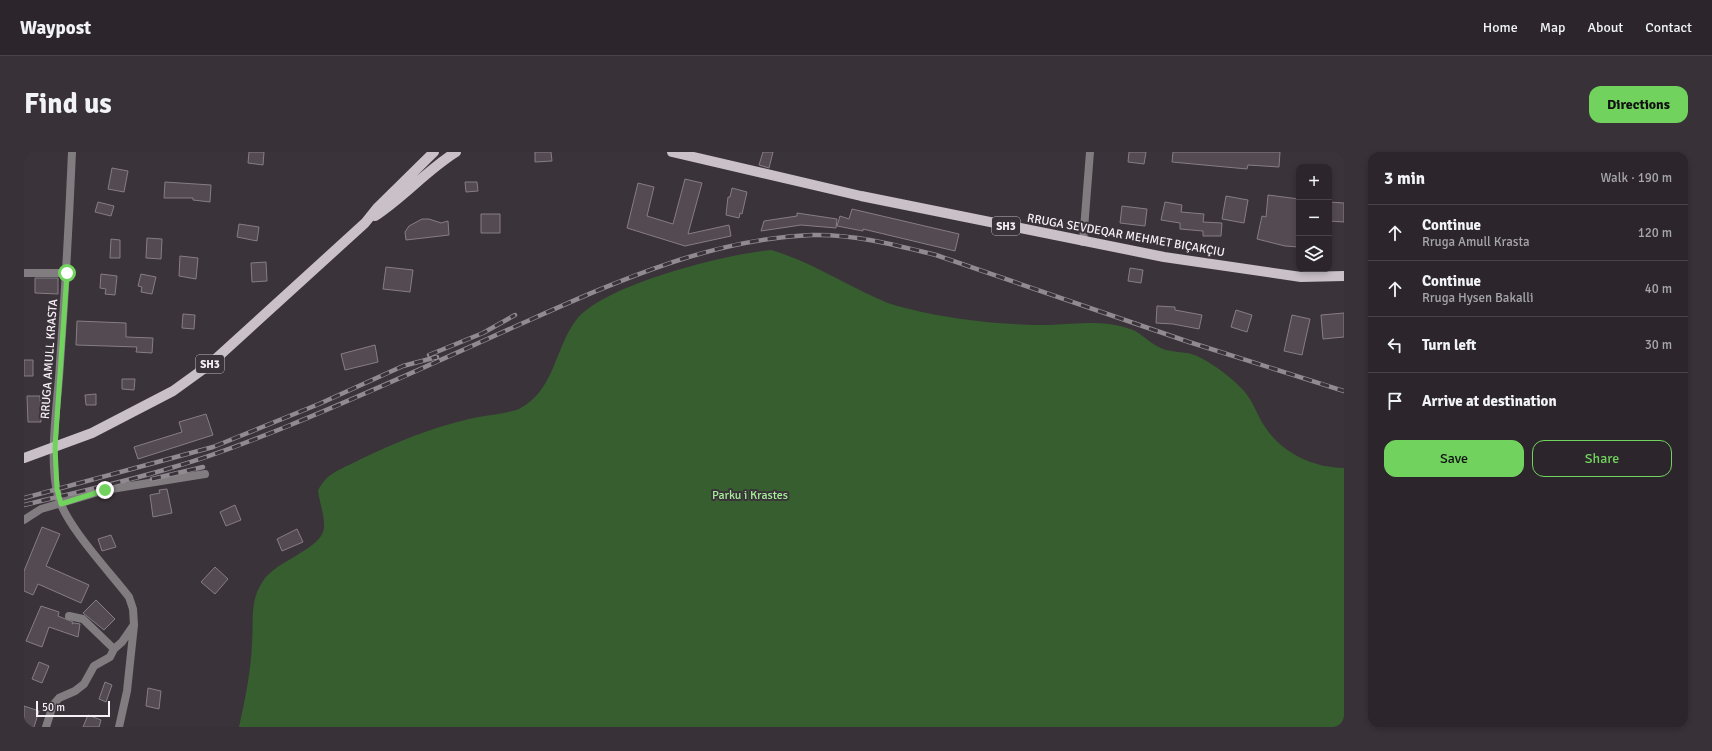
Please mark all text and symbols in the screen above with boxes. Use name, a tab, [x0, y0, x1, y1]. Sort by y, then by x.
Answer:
text: Waypost	[20, 16, 91, 40]
text: Home	[1483, 19, 1518, 36]
text: Map	[1540, 19, 1565, 36]
text: About	[1587, 19, 1623, 36]
text: Contact	[1645, 19, 1692, 36]
button: Directions	[1589, 86, 1688, 123]
text: Find us	[24, 87, 112, 121]
map controls	[1296, 164, 1332, 272]
button: +	[1296, 164, 1332, 200]
text: 3 min	[1384, 168, 1425, 189]
text: Walk · 190 m	[1601, 170, 1672, 186]
button: −	[1296, 200, 1332, 236]
street label: RRUGA SEVDEQAR MEHMET BIÇAKÇIU	[1026, 211, 1226, 260]
text: Continue	[1422, 216, 1481, 234]
road number: SH3	[992, 217, 1020, 235]
icon: ahead	[1384, 222, 1406, 244]
text: 120 m	[1638, 225, 1672, 241]
text: Rruga Amull Krasta	[1422, 234, 1530, 250]
button: layers	[1296, 236, 1332, 272]
route start	[58, 264, 76, 282]
text: Continue	[1422, 272, 1481, 290]
icon: ahead	[1384, 278, 1406, 300]
text: 40 m	[1645, 281, 1672, 297]
text: Rruga Hysen Bakalli	[1422, 290, 1534, 306]
street label: RRUGA AMULL KRASTA	[38, 298, 61, 420]
icon: left	[1384, 334, 1406, 356]
text: Turn left	[1422, 336, 1476, 354]
text: 30 m	[1645, 337, 1672, 353]
road number: SH3	[196, 355, 224, 373]
icon: arrive	[1384, 390, 1406, 412]
text: Arrive at destination	[1422, 392, 1557, 410]
button: Save	[1384, 440, 1524, 477]
button: Share	[1532, 440, 1672, 477]
route end	[96, 481, 114, 499]
park label: Parku i Krastes	[712, 488, 788, 503]
scale bar	[36, 699, 110, 718]
text: 50 m	[42, 701, 65, 714]

